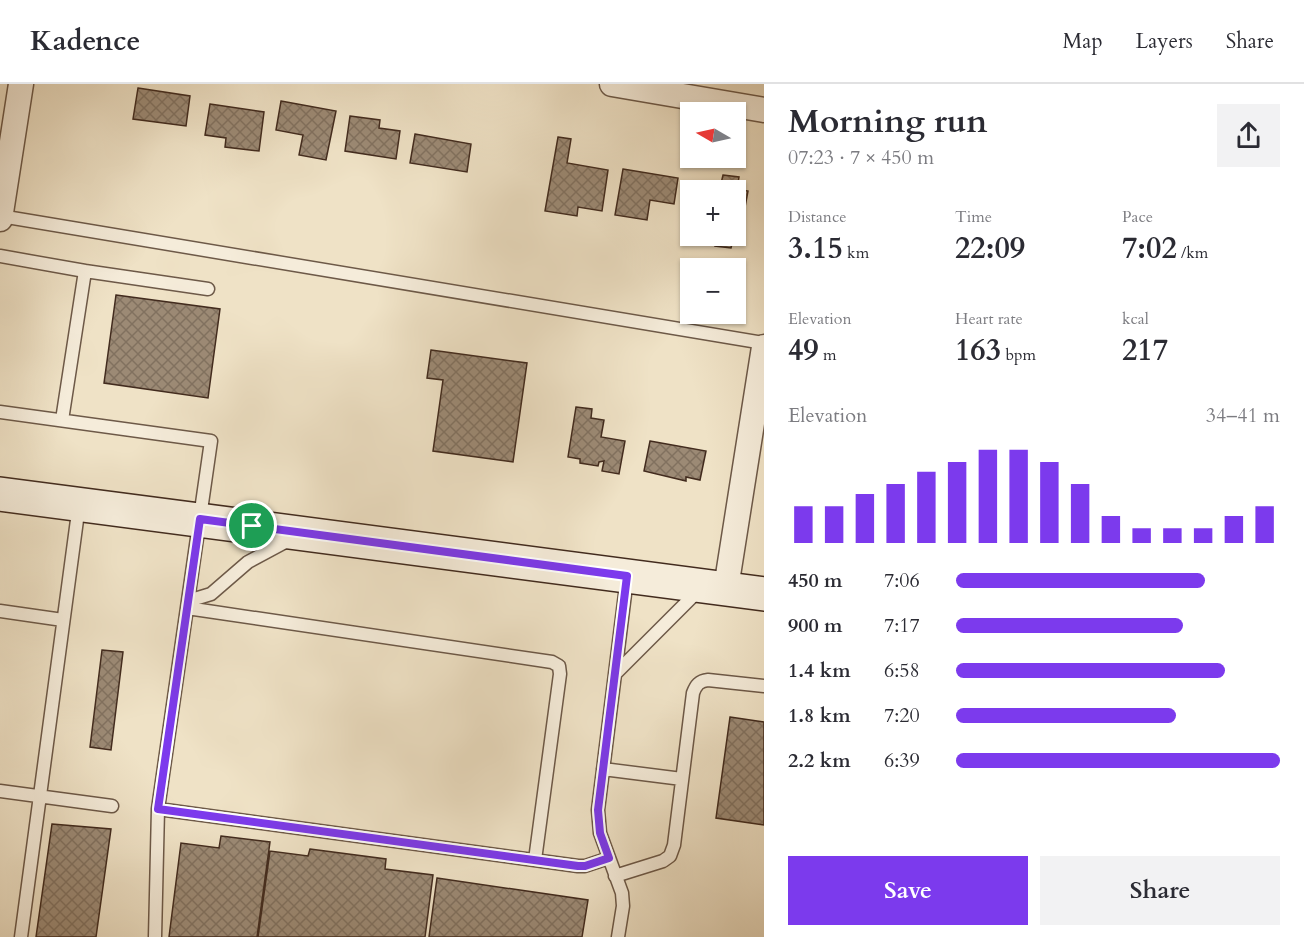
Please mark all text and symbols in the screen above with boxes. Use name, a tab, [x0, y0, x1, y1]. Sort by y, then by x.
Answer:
text: Kadence	[30, 22, 140, 60]
text: Map	[1063, 27, 1103, 56]
text: Layers	[1136, 27, 1193, 56]
text: Share	[1226, 27, 1274, 56]
text: Morning run	[788, 99, 988, 144]
north arrow	[680, 102, 746, 168]
map controls	[680, 102, 746, 324]
button: share	[1217, 104, 1280, 167]
text: 07:23 · 7 × 450 m	[788, 144, 934, 171]
button: +	[680, 180, 746, 246]
text: Distance	[788, 206, 846, 228]
text: Time	[955, 206, 992, 228]
text: Pace	[1122, 206, 1153, 228]
text: 3.15	[788, 228, 843, 269]
text: 22:09	[955, 228, 1025, 269]
text: 7:02	[1122, 228, 1177, 269]
text: km	[843, 242, 869, 264]
text: /km	[1177, 242, 1208, 264]
button: −	[680, 258, 746, 324]
text: Elevation	[788, 308, 852, 330]
text: Heart rate	[955, 308, 1023, 330]
text: kcal	[1122, 308, 1149, 330]
text: 49	[788, 330, 819, 371]
text: 163	[955, 330, 1001, 371]
text: 217	[1122, 330, 1168, 371]
text: m	[819, 344, 837, 366]
text: bpm	[1001, 344, 1036, 366]
text: Elevation	[788, 402, 867, 429]
text: 34–41 m	[1206, 402, 1280, 429]
pin	[226, 500, 277, 551]
icon: arrive	[235, 509, 268, 542]
text: 450 m	[788, 567, 843, 594]
text: 7:06	[884, 567, 920, 594]
text: 900 m	[788, 612, 843, 639]
text: 7:17	[884, 612, 920, 639]
text: 1.4 km	[788, 657, 851, 684]
text: 6:58	[884, 657, 920, 684]
text: 1.8 km	[788, 702, 851, 729]
text: 7:20	[884, 702, 920, 729]
text: 2.2 km	[788, 747, 851, 774]
text: 6:39	[884, 747, 920, 774]
button: Save	[788, 856, 1028, 925]
button: Share	[1040, 856, 1280, 925]

